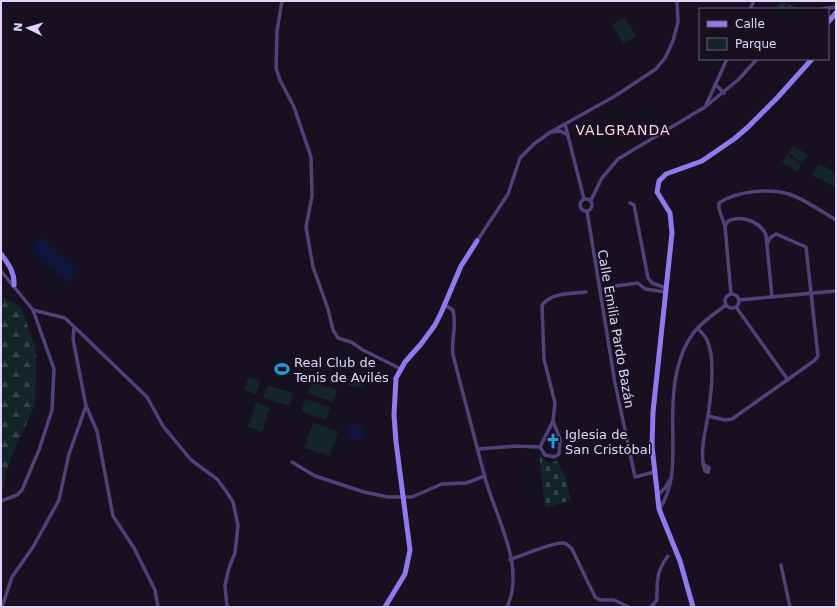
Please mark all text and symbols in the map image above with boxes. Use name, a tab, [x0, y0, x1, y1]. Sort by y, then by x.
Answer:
north arrow	[8, 8, 48, 48]
legend	[699, 8, 829, 60]
text: Calle	[735, 17, 765, 31]
text: N	[12, 22, 25, 32]
text: Parque	[735, 37, 776, 51]
district label: VALGRANDA	[575, 122, 671, 138]
street label: Calle Emilia Pardo Bazán	[595, 249, 637, 409]
place label: Real Club de Tenis de Avilés	[293, 355, 389, 385]
sports icon: Real Club de Tenis de Avilés	[273, 360, 291, 378]
place label: Iglesia de San Cristóbal	[565, 427, 651, 457]
church icon: Iglesia de San Cristóbal	[544, 432, 562, 450]

